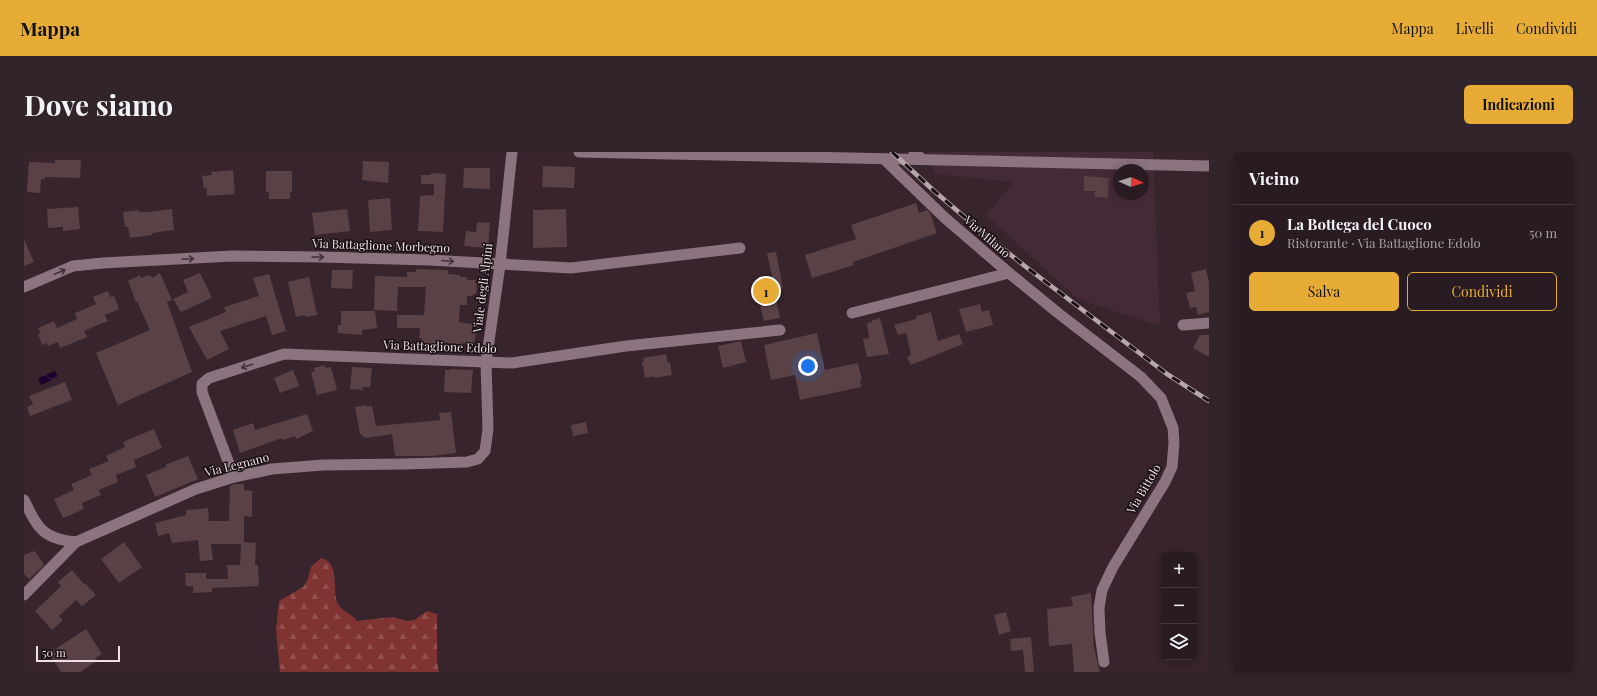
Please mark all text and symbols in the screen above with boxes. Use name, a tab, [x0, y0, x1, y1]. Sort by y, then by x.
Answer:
text: Mappa	[20, 15, 80, 41]
text: Mappa	[1391, 19, 1434, 38]
text: Livelli	[1456, 19, 1494, 38]
text: Condividi	[1516, 19, 1577, 38]
button: Indicazioni	[1464, 85, 1573, 124]
text: Dove siamo	[24, 86, 173, 123]
north arrow	[1113, 164, 1149, 200]
text: Vicino	[1249, 167, 1299, 189]
street label: Via Milano	[960, 211, 1015, 261]
text: La Bottega del Cuoco	[1287, 214, 1432, 234]
text: 1	[1260, 224, 1264, 241]
text: 50 m	[1529, 224, 1557, 241]
text: Ristorante · Via Battaglione Edolo	[1287, 234, 1481, 251]
street label: Via Battaglione Morbegno	[311, 235, 451, 255]
street label: Viale degli Alpini	[468, 242, 495, 335]
one-way arrow	[311, 253, 324, 261]
one-way arrow	[181, 256, 194, 263]
one-way arrow	[441, 258, 454, 265]
one-way arrow	[53, 267, 65, 275]
button: Salva	[1249, 272, 1399, 311]
button: Condividi	[1407, 272, 1557, 311]
pin: 1	[753, 276, 779, 306]
street label: Via Battaglione Edolo	[382, 336, 498, 356]
your location	[798, 356, 818, 376]
one-way arrow	[241, 363, 254, 370]
street label: Via Legnano	[202, 448, 271, 480]
street label: Via Bittolo	[1122, 460, 1164, 517]
map controls	[1161, 552, 1197, 660]
button: +	[1161, 552, 1197, 588]
button: −	[1161, 588, 1197, 624]
button: layers	[1161, 624, 1197, 660]
scale bar	[36, 644, 120, 663]
text: 50 m	[42, 645, 66, 660]

